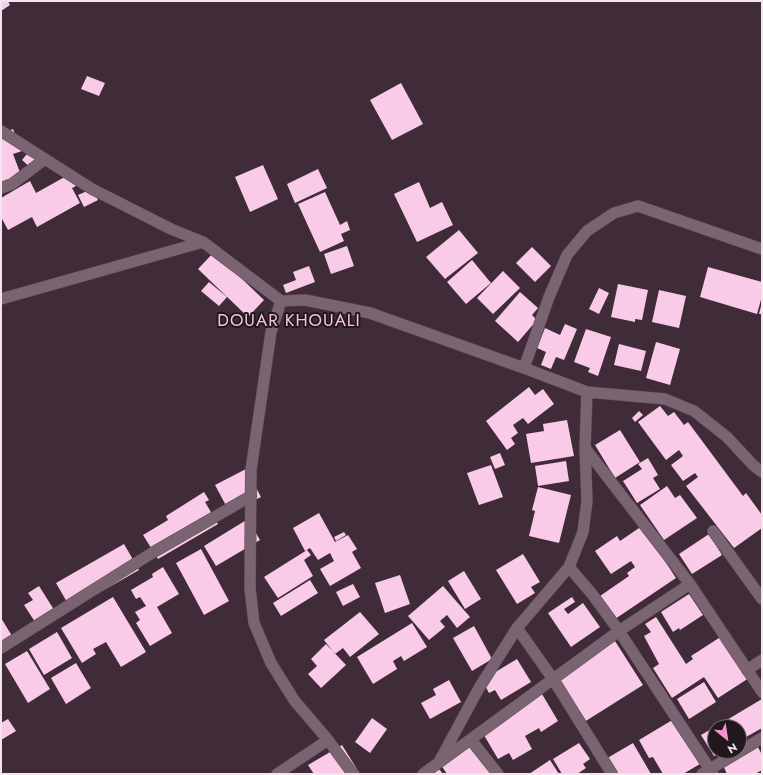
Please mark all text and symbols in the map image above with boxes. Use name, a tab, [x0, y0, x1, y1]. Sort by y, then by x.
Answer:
district label: DOUAR KHOUALI	[217, 312, 361, 332]
north arrow	[707, 719, 747, 759]
text: N	[725, 739, 740, 758]

